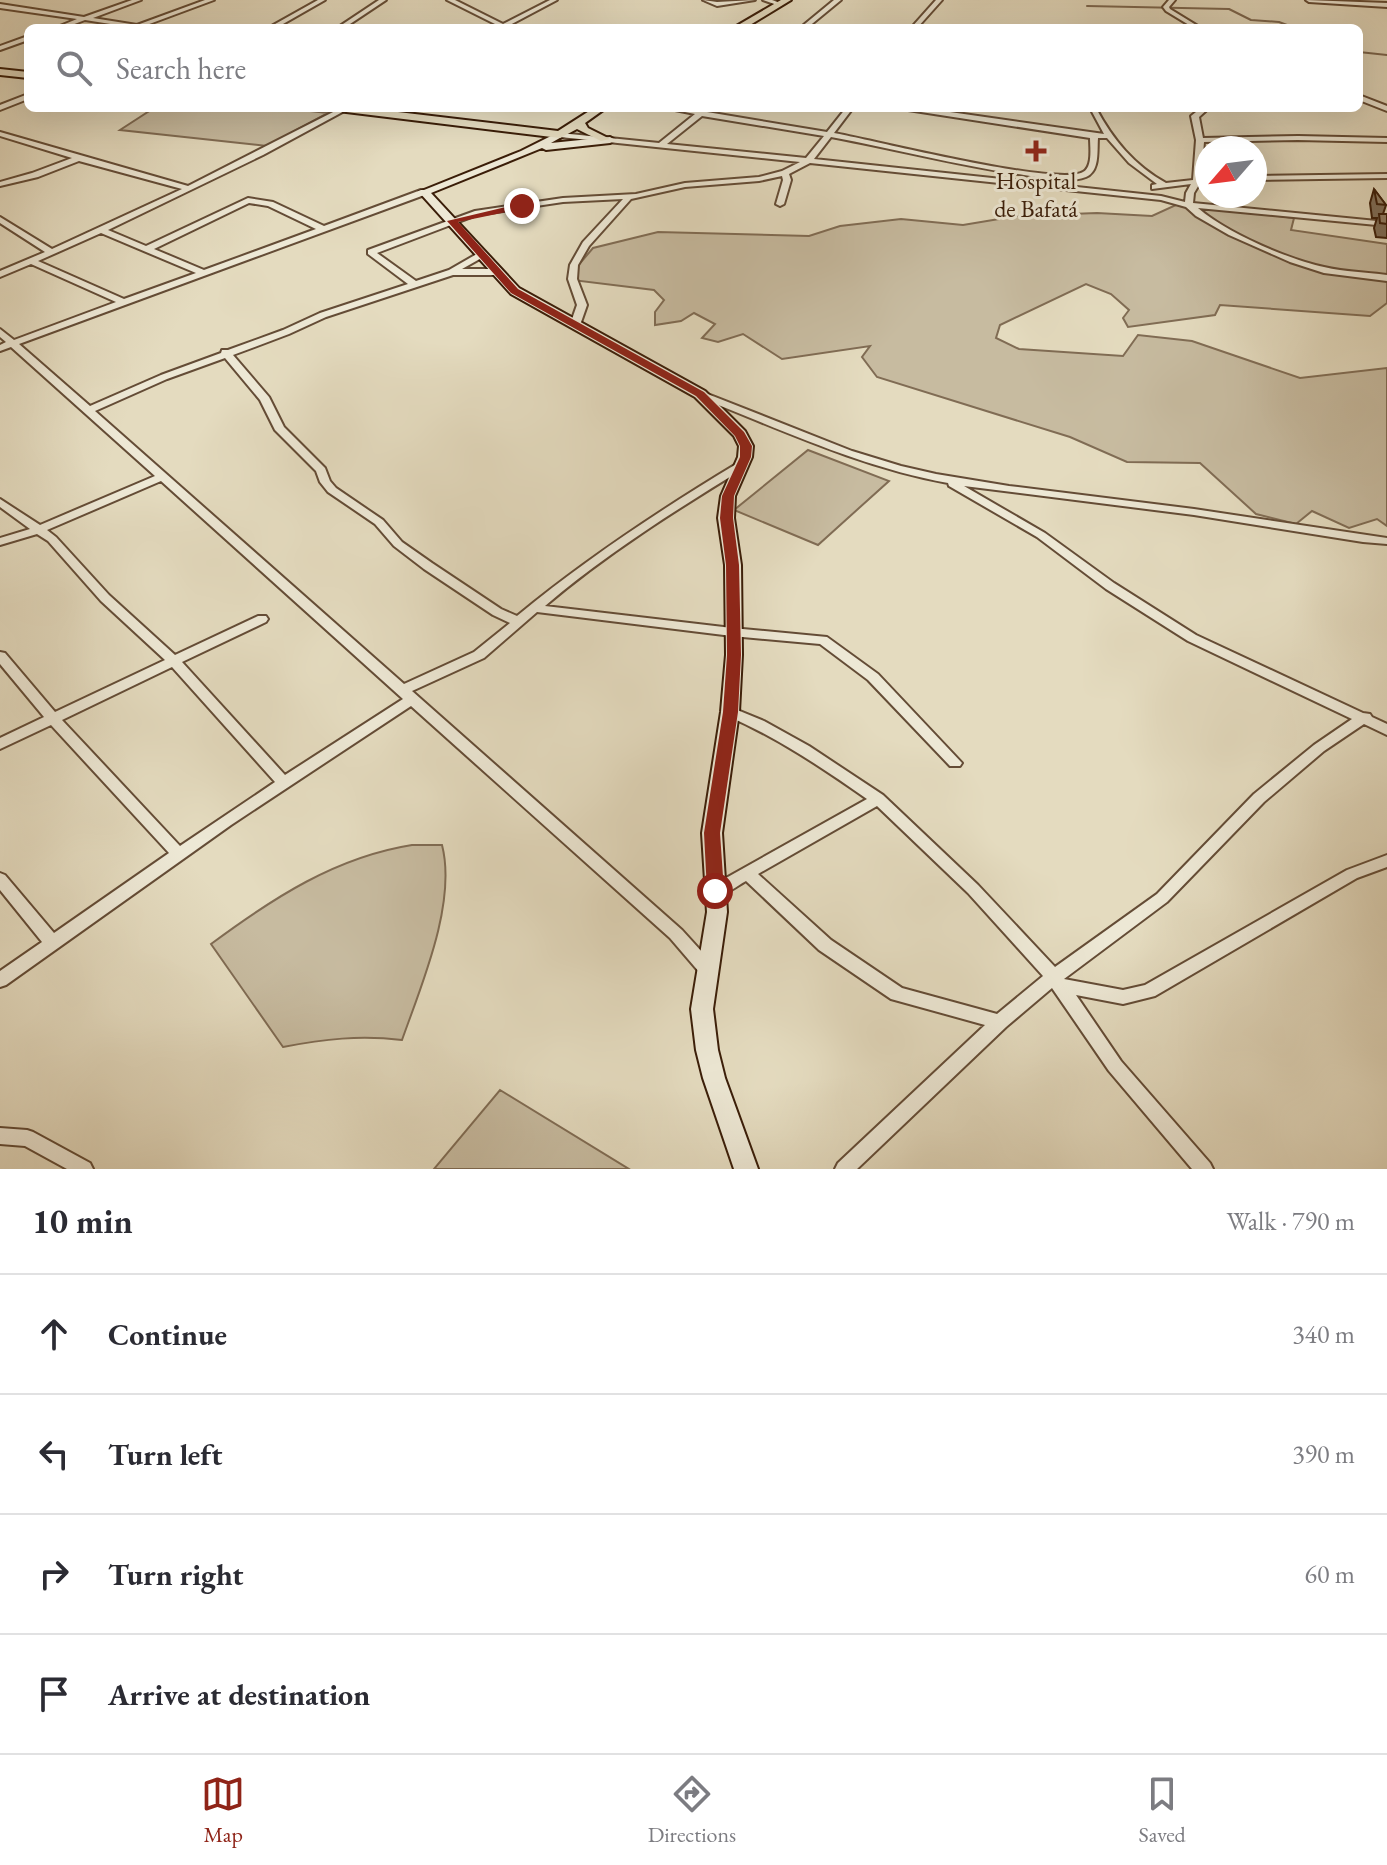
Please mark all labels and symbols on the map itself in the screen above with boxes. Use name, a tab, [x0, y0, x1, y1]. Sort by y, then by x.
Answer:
north arrow	[1195, 136, 1267, 208]
marker: Hospital de Bafatá	[1025, 140, 1047, 162]
place label: Hospital de Bafatá	[994, 165, 1078, 224]
route end	[504, 188, 540, 224]
route start	[697, 873, 733, 909]

